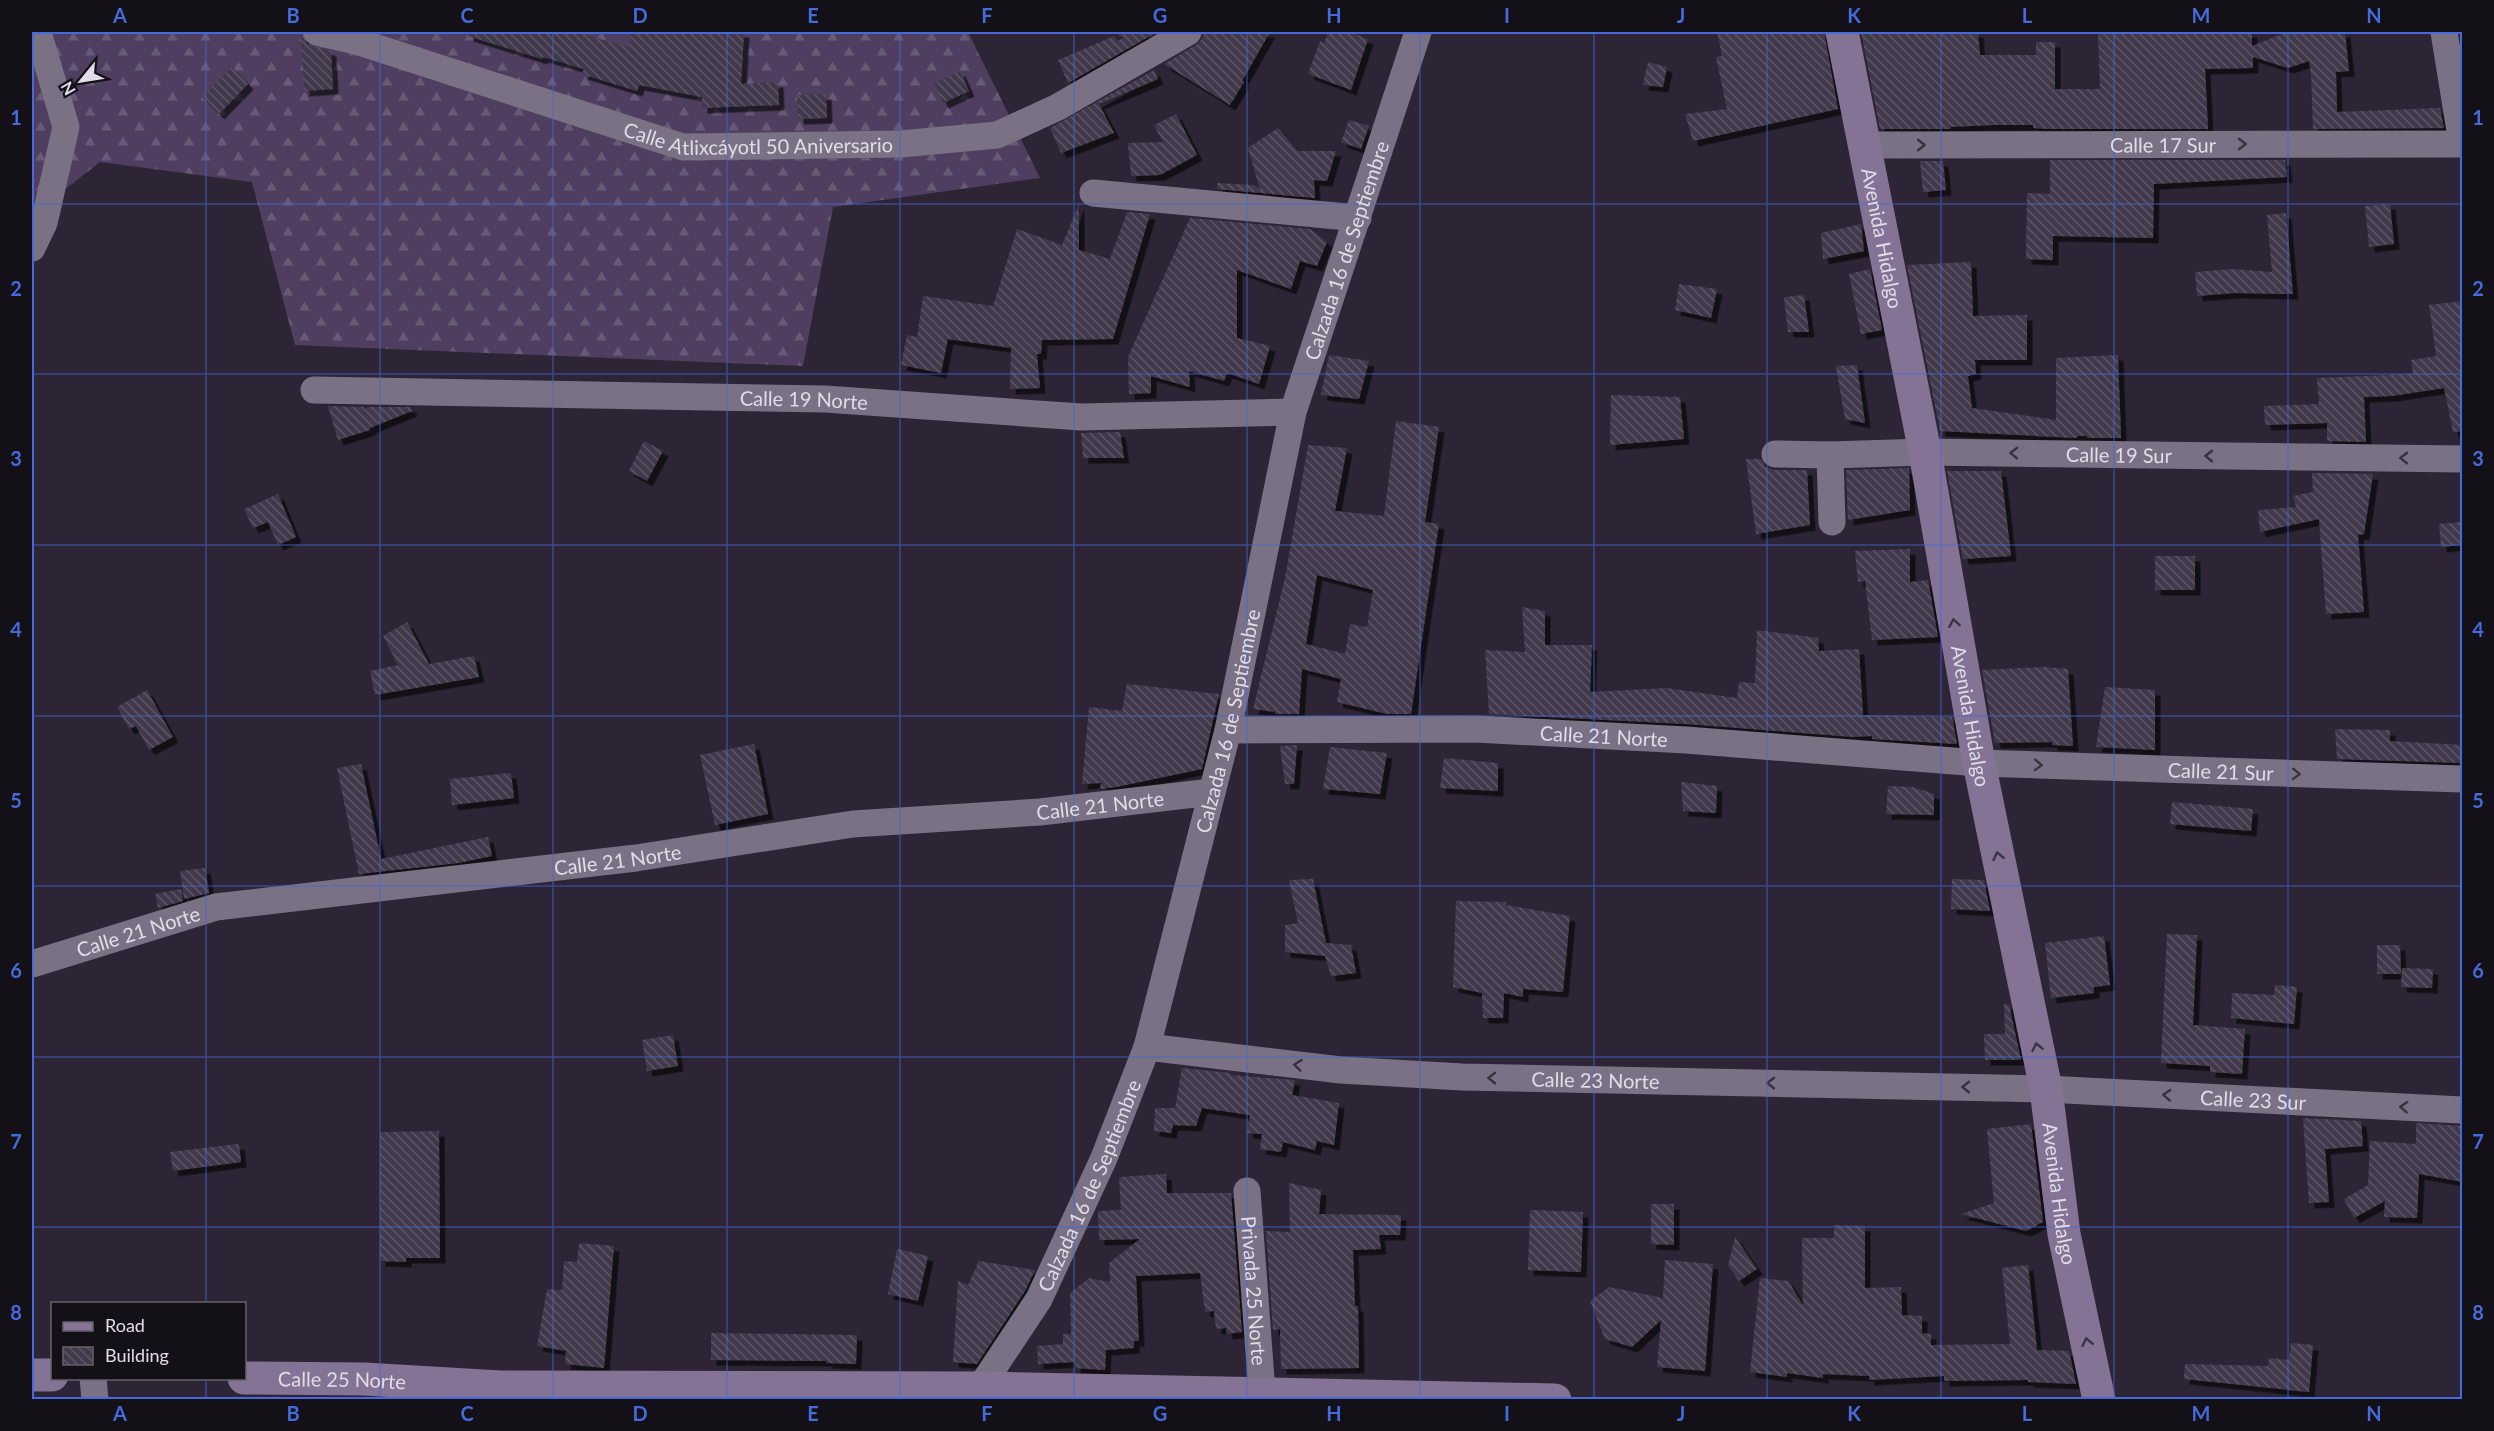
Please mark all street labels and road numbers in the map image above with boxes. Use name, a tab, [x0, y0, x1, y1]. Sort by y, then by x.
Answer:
street label: Calle Atlixcáyotl 50 Aniversario	[621, 117, 893, 159]
street label: Calle 17 Sur	[2110, 132, 2217, 157]
street label: Calzada 16 de Septiembre	[1299, 138, 1393, 363]
street label: Avenida Hidalgo	[1857, 166, 1908, 311]
street label: Calle 19 Norte	[740, 386, 869, 414]
street label: Calle 19 Sur	[2066, 442, 2173, 467]
street label: Calzada 16 de Septiembre	[1190, 607, 1264, 835]
street label: Avenida Hidalgo	[1947, 643, 1996, 789]
street label: Calle 21 Norte	[1539, 720, 1668, 751]
street label: Calle 21 Sur	[2167, 757, 2275, 785]
street label: Calle 21 Norte	[1035, 786, 1165, 824]
street label: Calle 21 Norte	[553, 839, 683, 879]
street label: Calle 21 Norte	[73, 901, 203, 962]
street label: Calle 23 Norte	[1531, 1066, 1660, 1093]
street label: Calzada 16 de Septiembre	[1032, 1076, 1145, 1295]
street label: Calle 23 Sur	[2200, 1085, 2307, 1114]
street label: Avenida Hidalgo	[2038, 1121, 2082, 1267]
street label: Privada 25 Norte	[1237, 1215, 1272, 1366]
street label: Calle 25 Norte	[278, 1366, 407, 1393]

